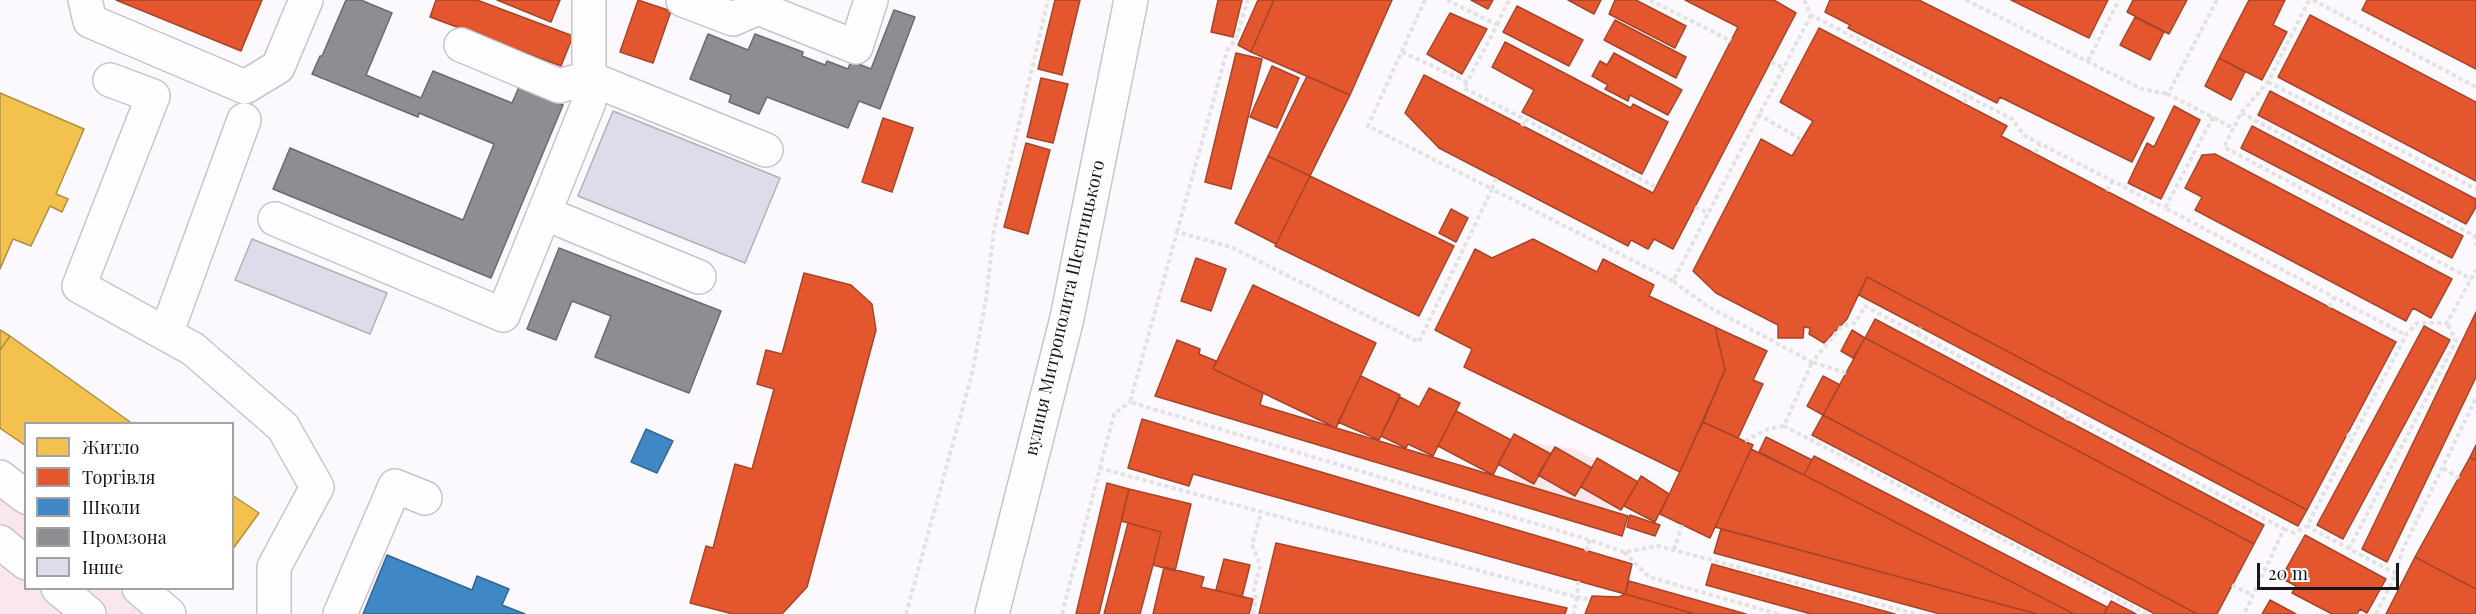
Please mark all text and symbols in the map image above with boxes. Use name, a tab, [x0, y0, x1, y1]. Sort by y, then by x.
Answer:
street label: вулиця Митрополита Шептицького	[1020, 158, 1110, 458]
legend	[24, 422, 234, 590]
text: Житло	[82, 435, 139, 459]
text: Торгівля	[82, 465, 156, 489]
text: Школи	[82, 495, 140, 519]
text: Промзона	[82, 525, 167, 549]
scale bar	[2260, 551, 2402, 589]
text: Інше	[82, 555, 123, 579]
text: 20 m	[2268, 561, 2308, 585]

